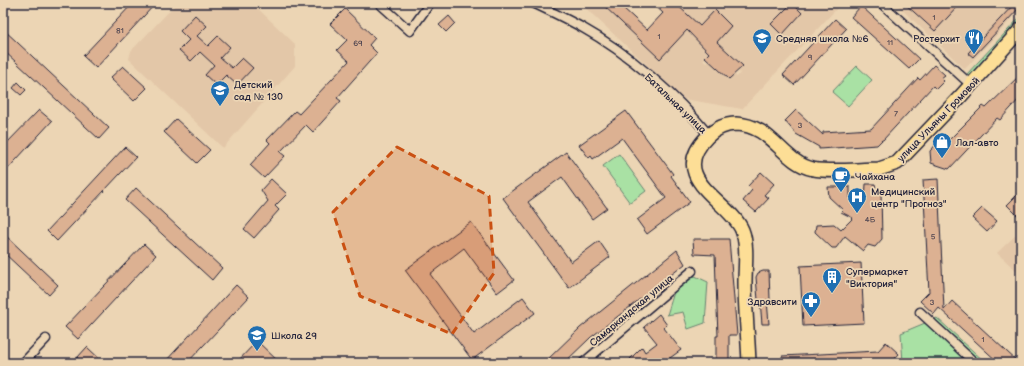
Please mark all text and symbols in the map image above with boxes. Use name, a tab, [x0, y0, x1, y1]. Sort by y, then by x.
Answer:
house number: 1	[932, 13, 936, 22]
house number: 81	[116, 26, 124, 35]
school or university icon: Средняя школа №6	[751, 27, 773, 55]
restaurant icon: Ростерхит	[963, 27, 985, 55]
house number: 1	[657, 32, 661, 41]
place label: Средняя школа №6	[776, 33, 869, 45]
place label: Ростерхит	[913, 33, 960, 45]
house number: 11	[887, 38, 893, 47]
house number: 69	[353, 39, 363, 48]
house number: 9	[808, 53, 813, 62]
street label: Батальная улица	[642, 71, 709, 136]
street label: улица Ульяны Громовой	[895, 75, 982, 164]
school or university icon: Детский сад № 130	[209, 79, 231, 107]
place label: Детский сад № 130	[234, 79, 283, 103]
house number: 7	[894, 109, 898, 118]
house number: 3	[798, 121, 803, 130]
shop icon: Лал-авто	[931, 131, 953, 159]
place label: Лал-авто	[955, 137, 998, 149]
cafe icon: Чайхана	[830, 165, 852, 193]
place label: Чайхана	[855, 171, 895, 183]
hospital icon: Медицинский центр "Прогноз"	[846, 186, 868, 214]
place label: Медицинский центр "Прогноз"	[871, 186, 947, 210]
house number: 4Б	[865, 215, 876, 224]
house number: 5	[931, 232, 936, 241]
building icon: Супермаркет "Виктория"	[821, 266, 843, 294]
place label: Супермаркет "Виктория"	[846, 266, 908, 290]
street label: Самаркандская улица	[587, 272, 676, 349]
pharmacy icon: Здравсити	[800, 290, 822, 318]
place label: Здравсити	[748, 296, 797, 308]
house number: 3	[930, 298, 935, 307]
school or university icon: Школа 29	[246, 324, 268, 352]
place label: Школа 29	[271, 330, 317, 342]
house number: 1	[981, 335, 985, 344]

